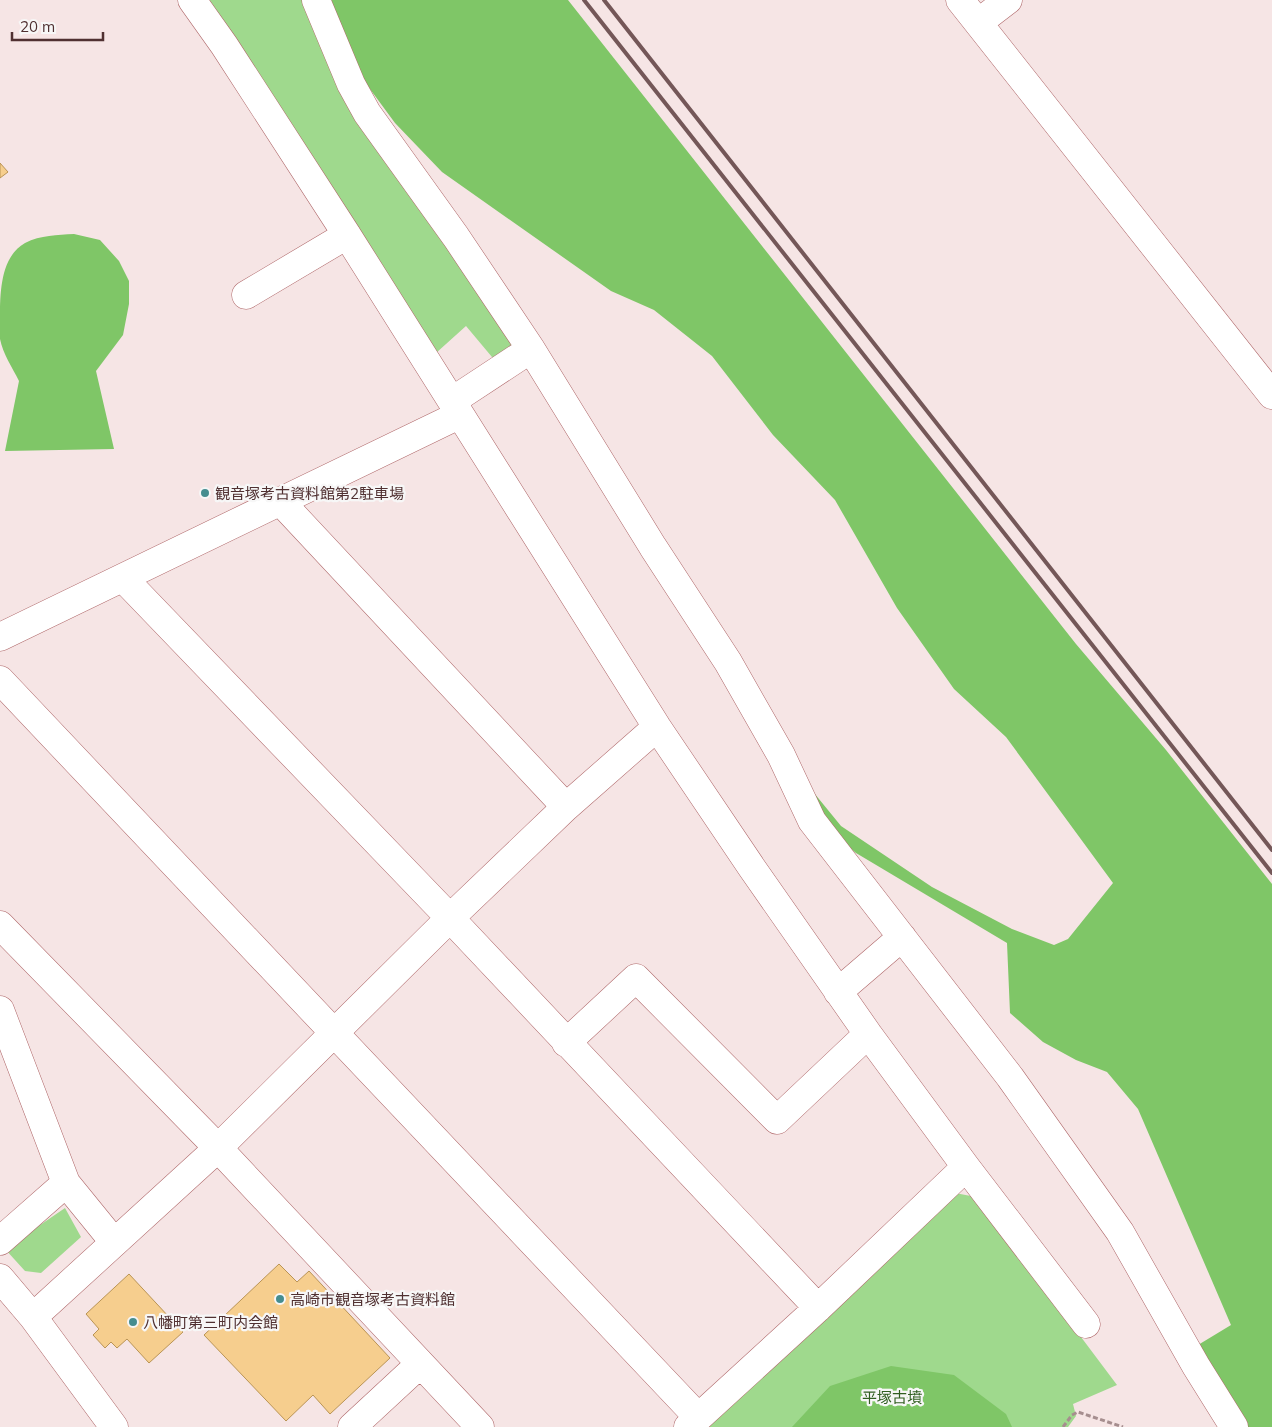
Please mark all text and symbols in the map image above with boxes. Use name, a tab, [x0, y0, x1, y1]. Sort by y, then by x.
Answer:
scale bar	[12, 10, 104, 42]
text: 20 m	[20, 17, 55, 36]
place label: 観音塚考古資料館第2駐車場	[215, 484, 404, 503]
marker: 観音塚考古資料館第2駐車場	[199, 487, 211, 499]
place label: 高崎市観音塚考古資料館	[290, 1290, 455, 1309]
marker: 高崎市観音塚考古資料館	[274, 1293, 286, 1305]
place label: 八幡町第三町内会館	[143, 1313, 278, 1332]
marker: 八幡町第三町内会館	[127, 1316, 139, 1328]
park label: 平塚古墳	[862, 1388, 922, 1407]

